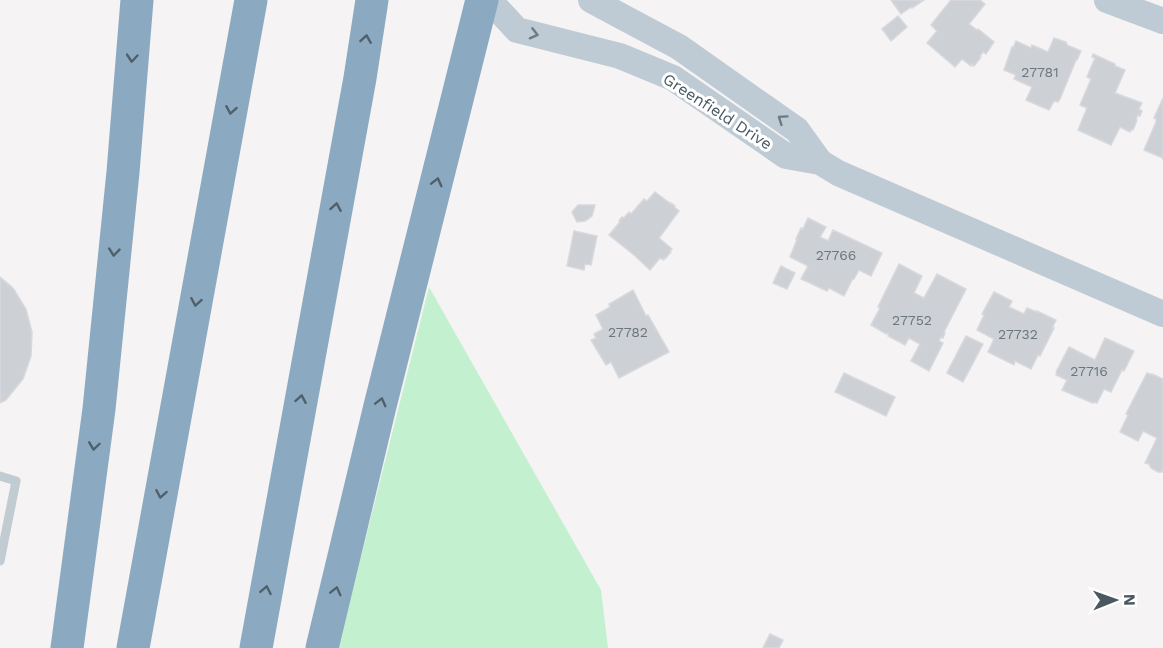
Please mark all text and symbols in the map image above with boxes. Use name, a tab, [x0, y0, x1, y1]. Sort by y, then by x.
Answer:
one-way arrow	[529, 27, 539, 40]
one-way arrow	[359, 34, 372, 44]
one-way arrow	[126, 54, 139, 63]
house number: 27781	[1021, 64, 1059, 80]
street label: Greenfield Drive	[660, 69, 776, 154]
one-way arrow	[225, 105, 238, 115]
one-way arrow	[777, 115, 788, 126]
one-way arrow	[429, 177, 442, 187]
one-way arrow	[329, 202, 342, 212]
house number: 27766	[816, 247, 856, 263]
one-way arrow	[108, 248, 121, 257]
one-way arrow	[190, 297, 203, 307]
house number: 27752	[892, 312, 932, 328]
house number: 27782	[608, 324, 648, 340]
house number: 27732	[998, 326, 1038, 342]
house number: 27716	[1070, 363, 1108, 379]
one-way arrow	[294, 394, 307, 404]
one-way arrow	[374, 397, 387, 407]
one-way arrow	[88, 442, 100, 451]
one-way arrow	[155, 489, 168, 499]
north arrow	[1085, 570, 1145, 630]
one-way arrow	[259, 586, 272, 596]
one-way arrow	[328, 586, 341, 596]
text: N	[1120, 594, 1139, 606]

